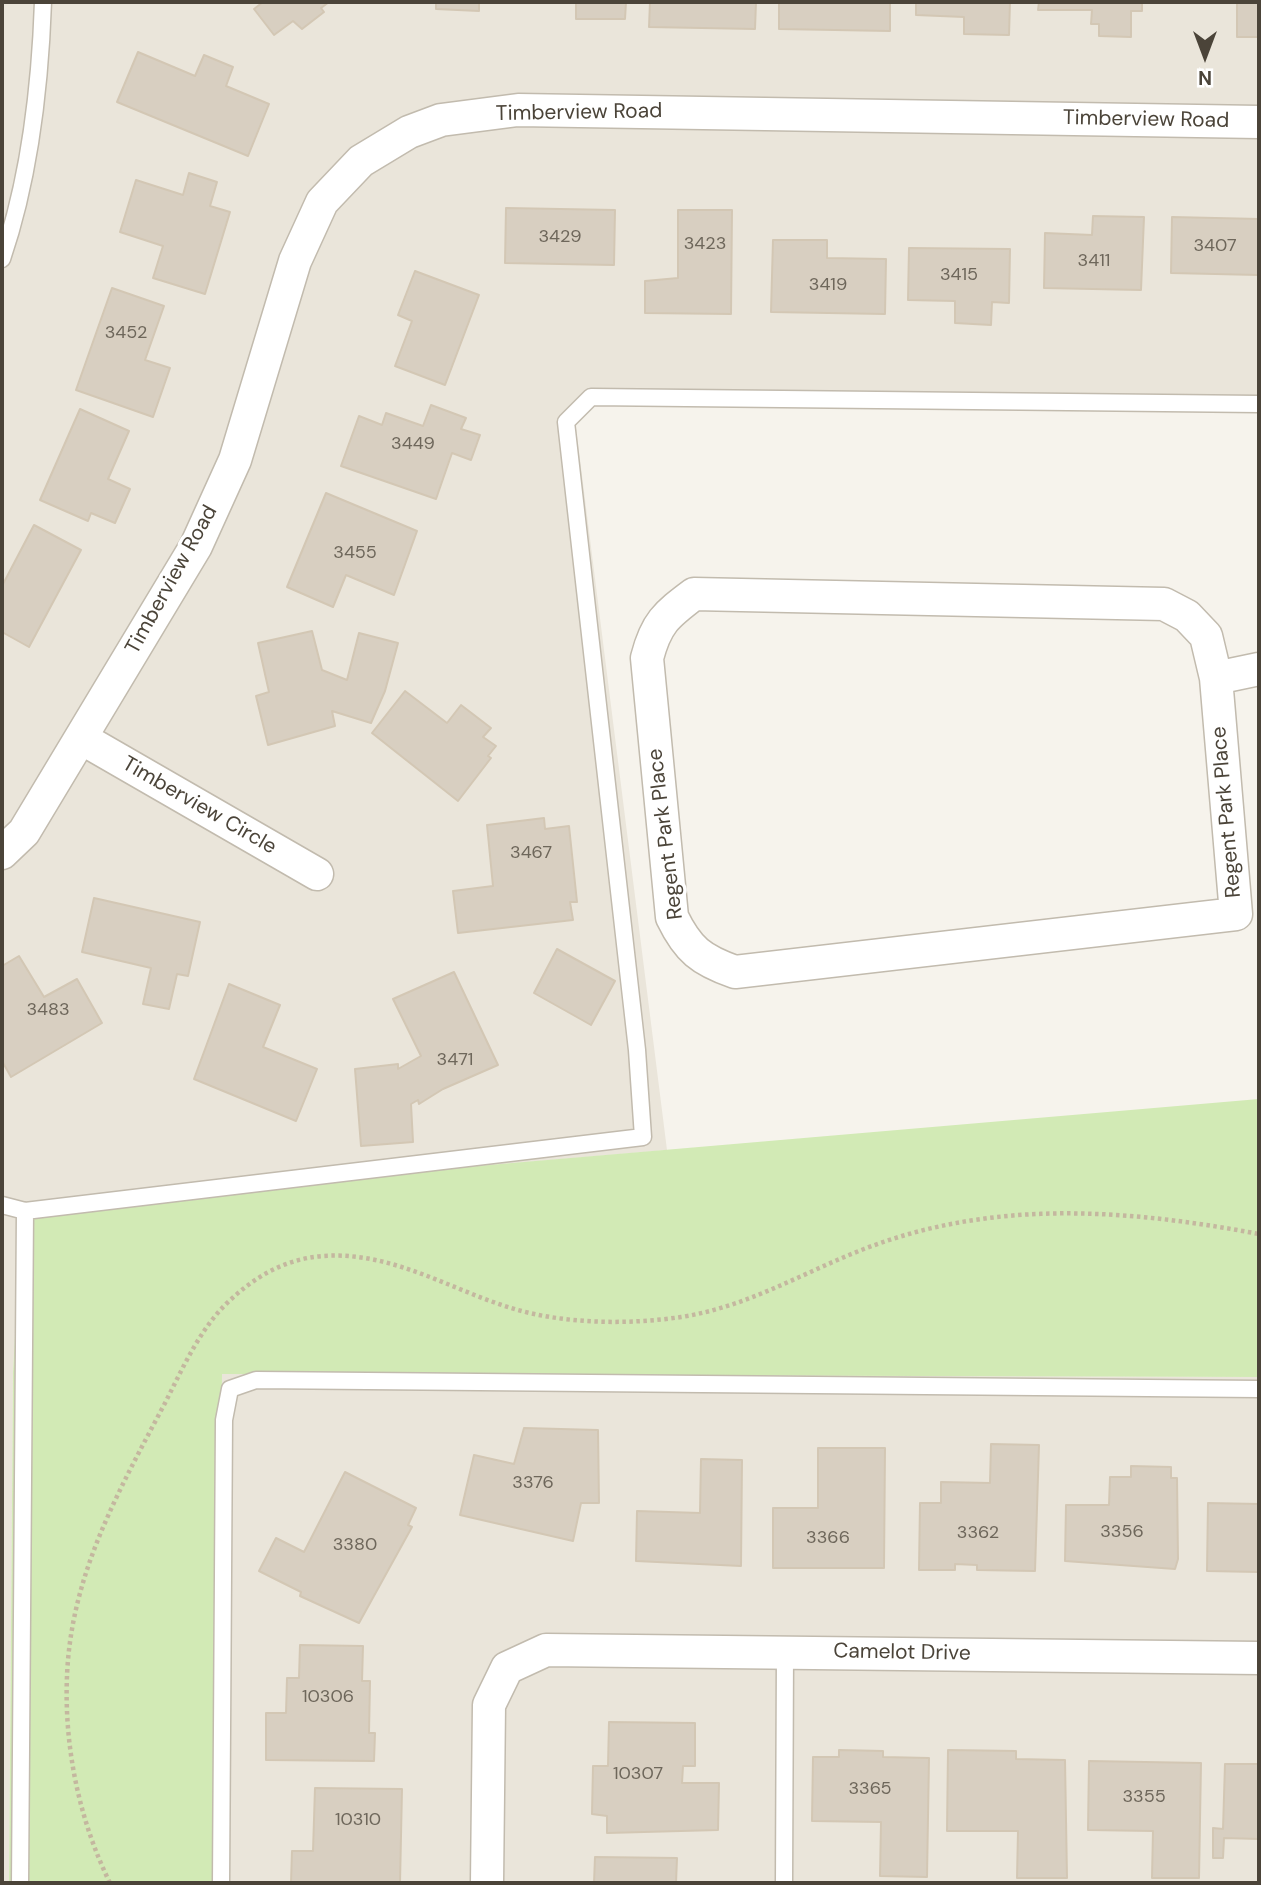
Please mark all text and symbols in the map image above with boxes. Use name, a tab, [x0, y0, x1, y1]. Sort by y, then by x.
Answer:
north arrow	[1170, 21, 1240, 91]
text: N	[1198, 65, 1212, 90]
street label: Timberview Road	[496, 99, 662, 127]
street label: Timberview Road	[1063, 106, 1229, 134]
house number: 3429	[538, 226, 582, 248]
house number: 3423	[684, 233, 726, 255]
house number: 3407	[1193, 235, 1237, 257]
house number: 3411	[1078, 250, 1110, 272]
house number: 3415	[940, 264, 978, 286]
house number: 3419	[809, 274, 847, 296]
house number: 3452	[105, 322, 147, 344]
house number: 3449	[391, 433, 435, 455]
street label: Timberview Road	[121, 501, 223, 659]
house number: 3455	[333, 542, 377, 564]
street label: Regent Park Place	[1207, 725, 1247, 899]
street label: Regent Park Place	[643, 747, 689, 921]
street label: Timberview Circle	[117, 752, 281, 860]
house number: 3467	[510, 842, 552, 864]
house number: 3483	[26, 999, 70, 1021]
house number: 3471	[437, 1049, 473, 1071]
house number: 3376	[512, 1472, 554, 1494]
house number: 3356	[1100, 1521, 1144, 1543]
house number: 3362	[957, 1522, 999, 1544]
house number: 3366	[806, 1527, 850, 1549]
house number: 3380	[333, 1534, 377, 1556]
street label: Camelot Drive	[833, 1639, 971, 1667]
house number: 10306	[302, 1686, 354, 1708]
house number: 10307	[613, 1763, 663, 1785]
house number: 3365	[848, 1778, 892, 1800]
house number: 3355	[1122, 1786, 1166, 1808]
house number: 10310	[335, 1809, 381, 1831]

